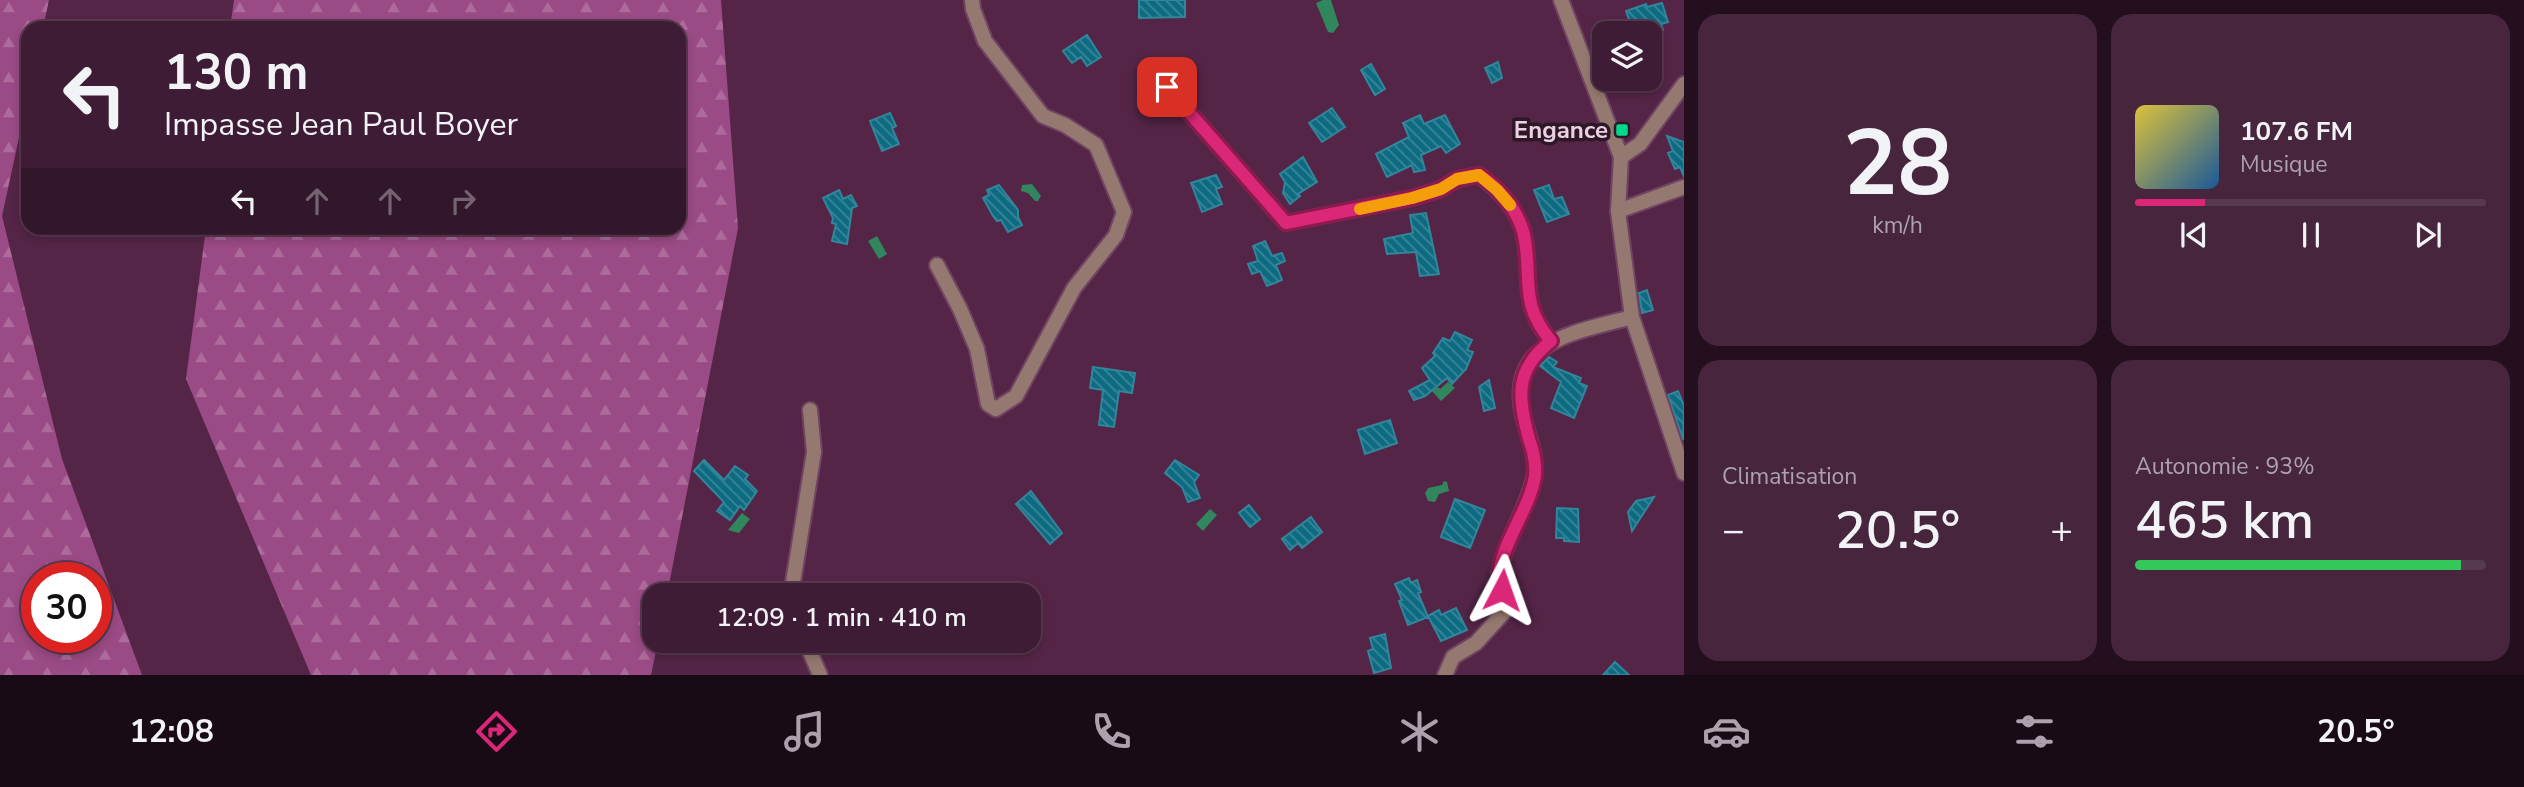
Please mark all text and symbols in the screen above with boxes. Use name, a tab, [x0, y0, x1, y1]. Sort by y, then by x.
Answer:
map controls	[1592, 21, 1662, 91]
button: layers	[1592, 21, 1662, 91]
text: 130 m	[164, 39, 308, 106]
icon: left	[49, 49, 140, 140]
pin	[1137, 57, 1197, 117]
icon: arrive	[1148, 68, 1186, 106]
text: 28	[1843, 102, 1952, 226]
text: Impasse Jean Paul Boyer	[164, 103, 518, 146]
place label: Engance	[1514, 114, 1608, 146]
text: 107.6 FM	[2240, 114, 2353, 149]
marker: Engance	[1614, 122, 1630, 138]
text: Musique	[2240, 149, 2328, 180]
icon: left	[225, 182, 263, 220]
icon: ahead	[298, 182, 336, 220]
icon: ahead	[371, 182, 409, 220]
icon: right	[444, 182, 482, 220]
text: km/h	[1872, 210, 1923, 241]
icon: previous	[2175, 216, 2213, 254]
icon: pause	[2292, 216, 2330, 254]
icon: next	[2409, 216, 2447, 254]
text: Autonomie · 93%	[2135, 451, 2315, 482]
text: Climatisation	[1722, 461, 1857, 492]
text: 465 km	[2135, 485, 2314, 556]
text: 20.5°	[1835, 495, 1960, 566]
text: −	[1722, 505, 1745, 556]
text: +	[2050, 505, 2073, 556]
position arrow	[1465, 553, 1539, 627]
speed limit sign: 30	[21, 562, 112, 653]
text: 12:09 · 1 min · 410 m	[716, 600, 967, 635]
icon: directions	[472, 707, 521, 756]
icon: music	[780, 707, 829, 756]
icon: phone	[1087, 707, 1136, 756]
icon: climate	[1395, 707, 1444, 756]
icon: car	[1702, 707, 1751, 756]
icon: filters	[2010, 707, 2059, 756]
text: 12:08	[129, 710, 214, 753]
text: 20.5°	[2317, 710, 2395, 753]

